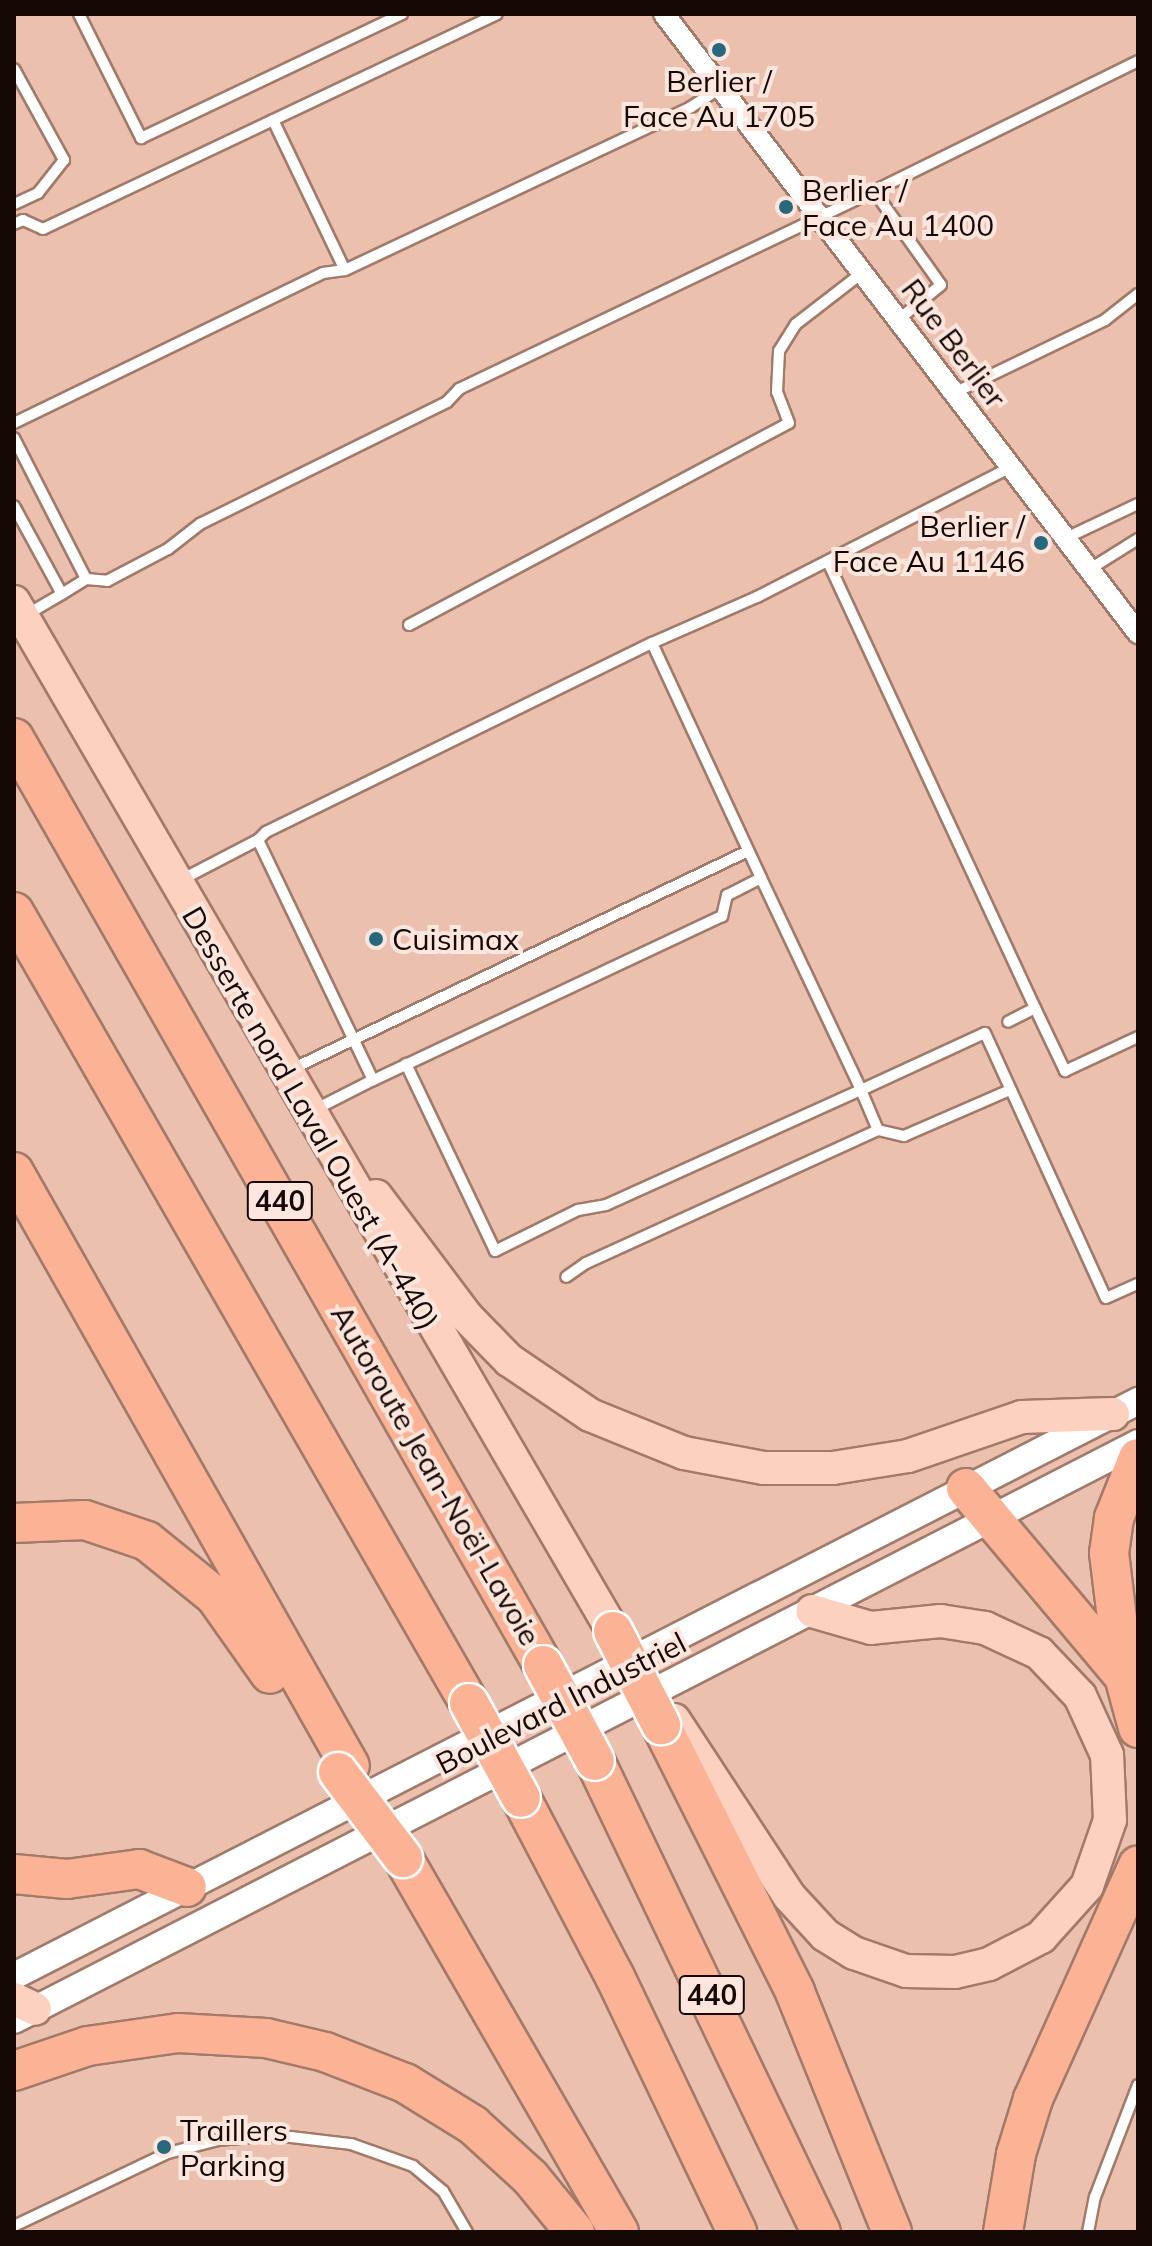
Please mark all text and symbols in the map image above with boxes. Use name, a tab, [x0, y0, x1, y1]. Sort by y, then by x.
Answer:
marker: Berlier / Face Au 1705	[710, 41, 728, 59]
place label: Berlier / Face Au 1705	[623, 63, 815, 134]
place label: Berlier / Face Au 1400	[802, 172, 994, 242]
marker: Berlier / Face Au 1400	[777, 198, 795, 216]
street label: Rue Berlier	[894, 272, 1014, 414]
place label: Berlier / Face Au 1146	[833, 508, 1025, 578]
marker: Berlier / Face Au 1146	[1032, 534, 1050, 552]
street label: Desserte nord Laval Ouest (A-440)	[175, 900, 447, 1336]
place label: Cuisimax	[392, 921, 519, 957]
marker: Cuisimax	[367, 930, 385, 948]
road number: 440	[246, 1177, 314, 1225]
street label: Autoroute Jean-Noël-Lavoie	[324, 1298, 548, 1652]
street label: Boulevard Industriel	[430, 1624, 692, 1782]
road number: 440	[678, 1971, 746, 2019]
place label: Traillers Parking	[180, 2112, 288, 2182]
marker: Traillers Parking	[155, 2138, 173, 2156]

